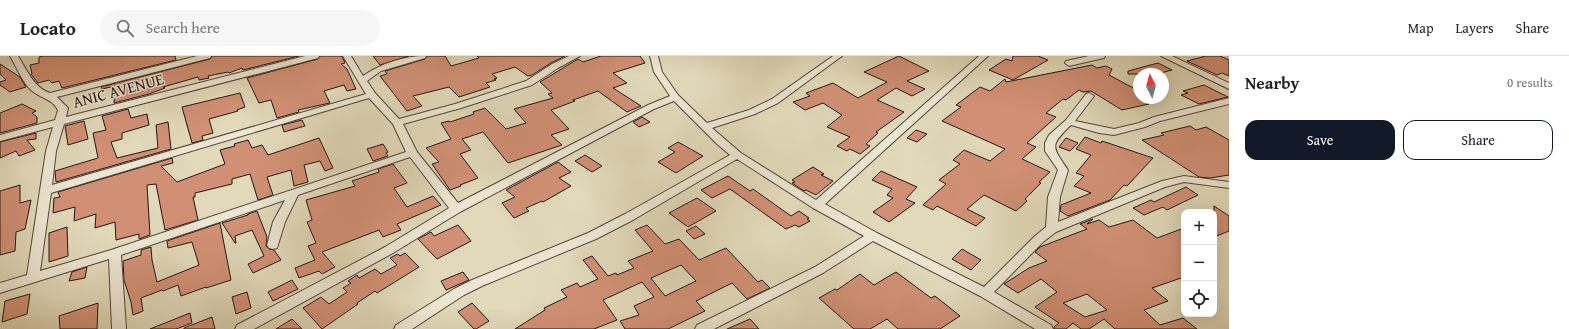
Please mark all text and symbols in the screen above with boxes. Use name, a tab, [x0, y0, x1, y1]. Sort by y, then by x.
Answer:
search box	[100, 10, 380, 46]
text: Locato	[20, 14, 76, 42]
icon: search	[114, 17, 136, 39]
text: Search here	[146, 17, 220, 38]
text: Map	[1408, 18, 1434, 38]
text: Layers	[1456, 18, 1494, 38]
text: Share	[1516, 18, 1549, 38]
street label: ANIC AVENUE	[70, 66, 166, 114]
north arrow	[1133, 68, 1169, 104]
text: Nearby	[1245, 70, 1299, 95]
text: 0 results	[1507, 73, 1553, 92]
button: Save	[1245, 120, 1395, 160]
button: Share	[1403, 120, 1553, 160]
map controls	[1181, 209, 1217, 317]
button: +	[1181, 209, 1217, 245]
button: −	[1181, 245, 1217, 281]
button: locate	[1181, 281, 1217, 317]

